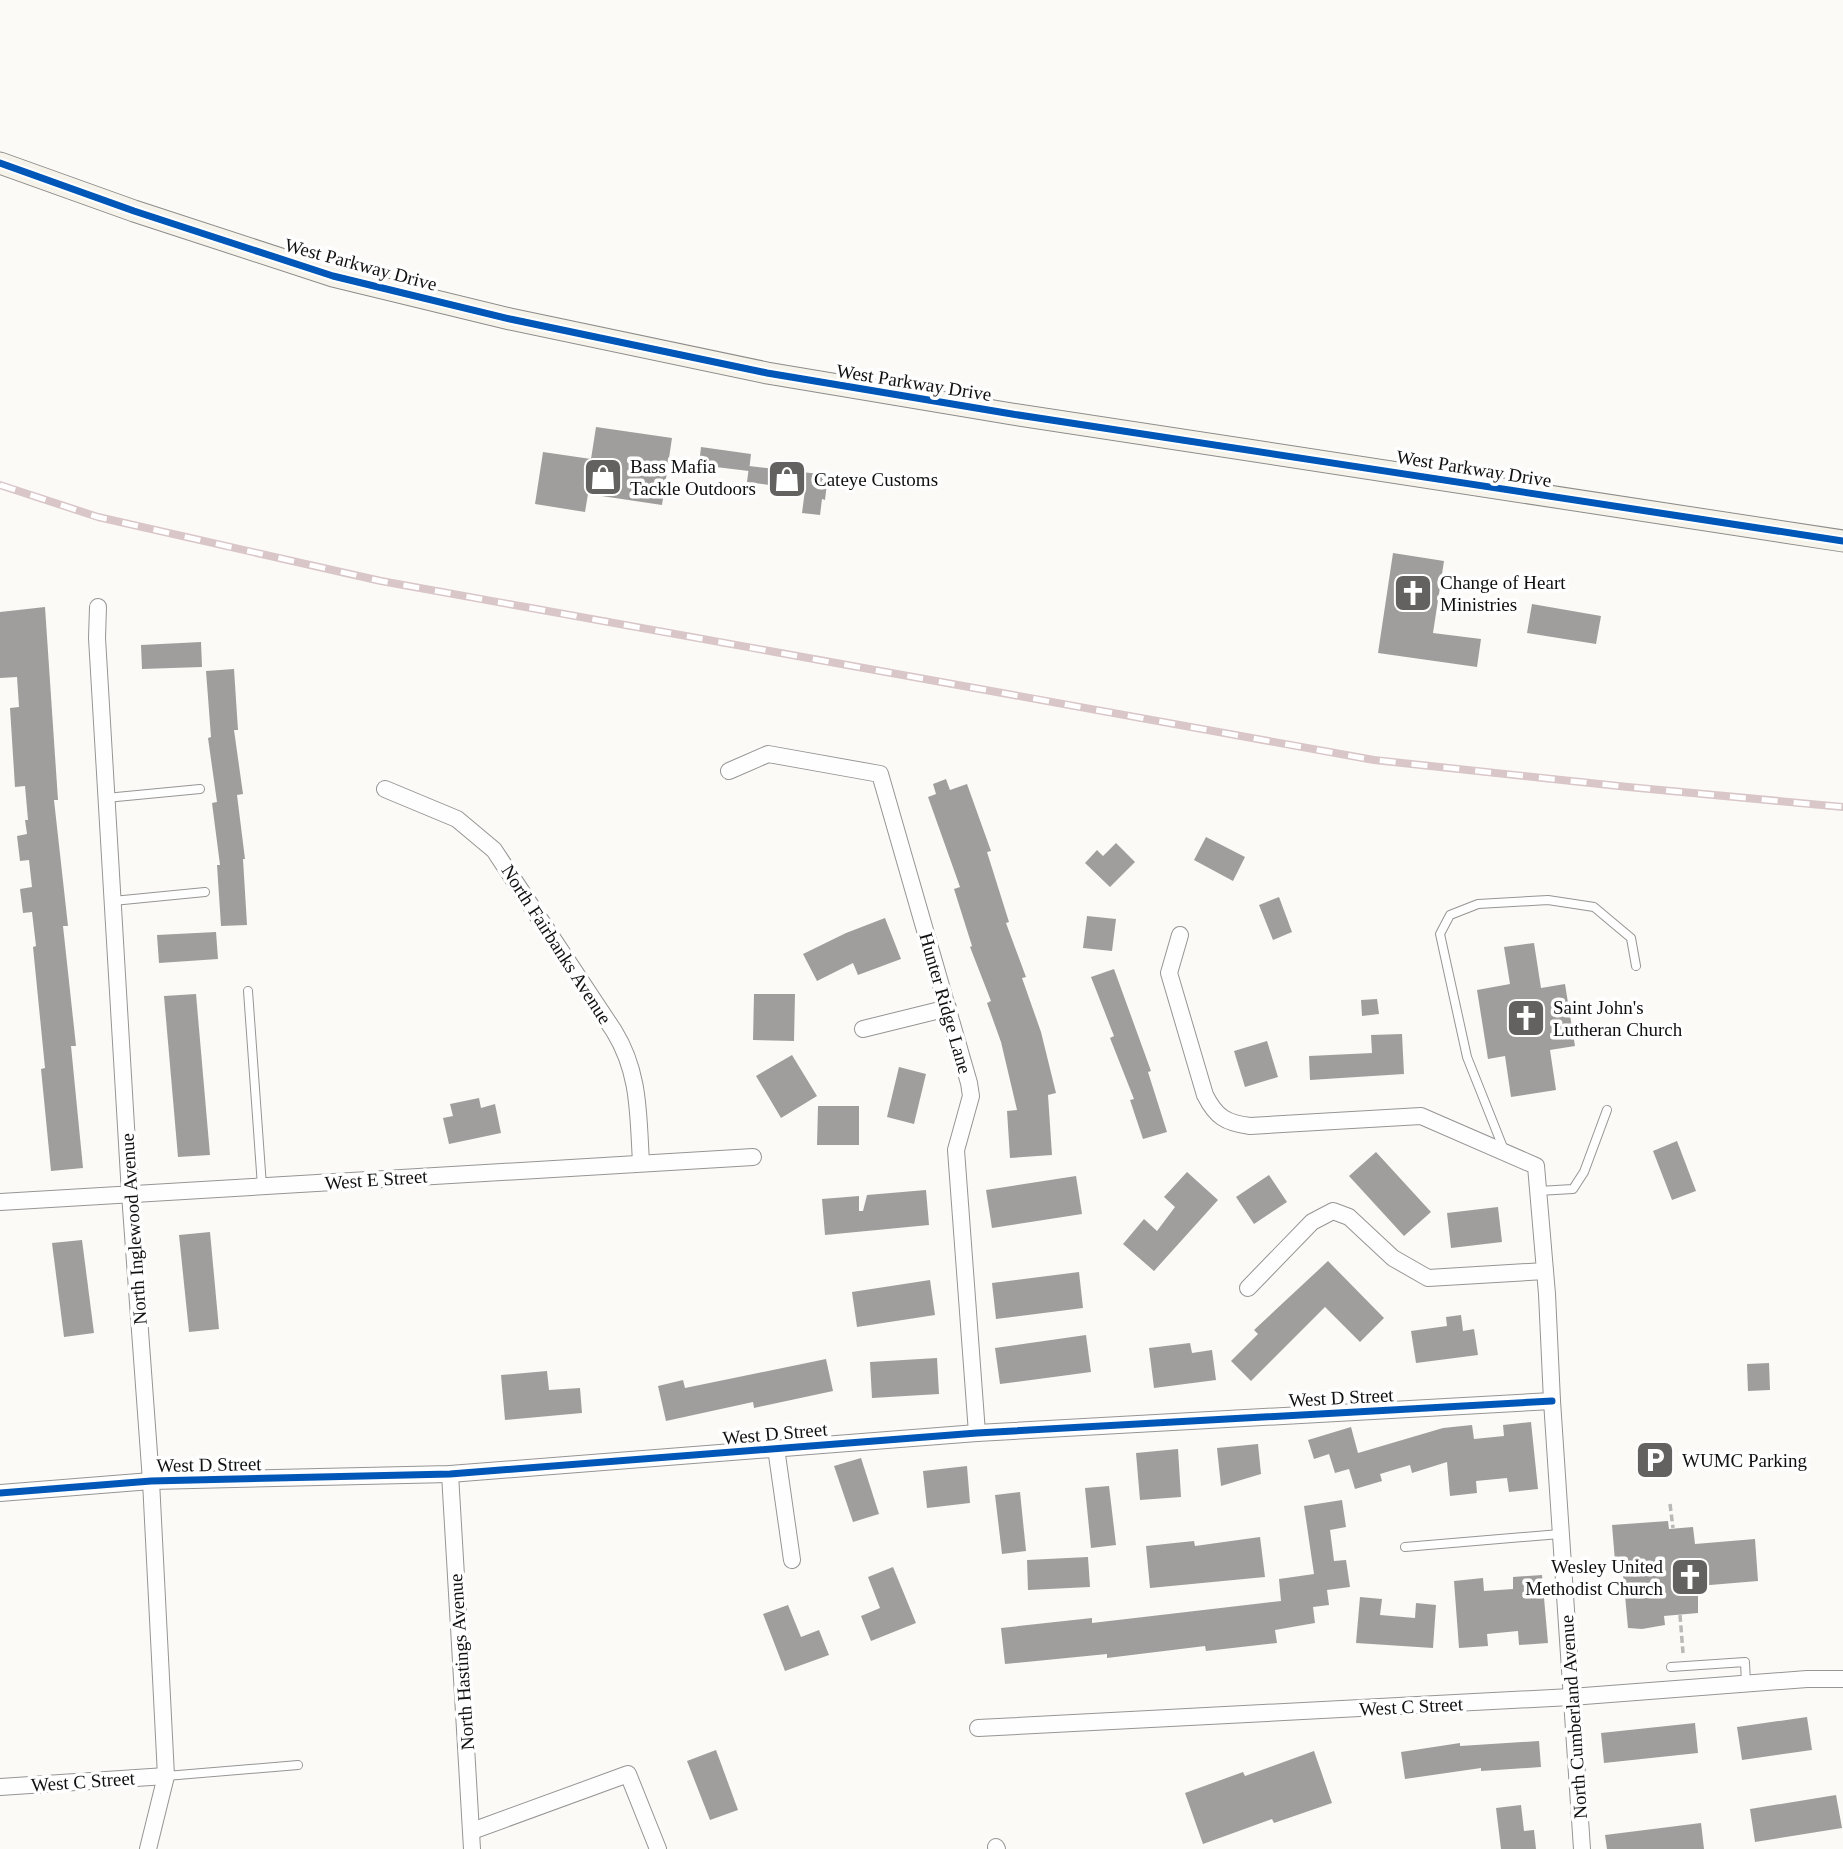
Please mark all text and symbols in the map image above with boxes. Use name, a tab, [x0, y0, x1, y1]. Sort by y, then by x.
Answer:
street label: West Parkway Drive	[282, 234, 439, 295]
street label: West Parkway Drive	[835, 360, 993, 405]
street label: West Parkway Drive	[1395, 446, 1553, 491]
shop icon: Bass Mafia Tackle Outdoors	[582, 456, 624, 498]
place label: Bass Mafia Tackle Outdoors	[630, 456, 756, 499]
shop icon: Cateye Customs	[766, 458, 808, 500]
place label: Cateye Customs	[814, 469, 938, 490]
church icon: Change of Heart Ministries	[1392, 572, 1434, 614]
place label: Change of Heart Ministries	[1440, 572, 1566, 615]
street label: North Fairbanks Avenue	[497, 861, 616, 1028]
street label: Hunter Ridge Lane	[915, 930, 976, 1076]
church icon: Saint John's Lutheran Church	[1505, 997, 1547, 1039]
place label: Saint John's Lutheran Church	[1553, 997, 1683, 1040]
street label: North Inglewood Avenue	[116, 1133, 151, 1325]
street label: West E Street	[324, 1165, 429, 1194]
street label: West D Street	[1288, 1384, 1395, 1411]
street label: West D Street	[722, 1418, 829, 1449]
parking icon: WUMC Parking	[1634, 1439, 1676, 1481]
place label: WUMC Parking	[1682, 1450, 1808, 1471]
street label: West D Street	[156, 1453, 262, 1476]
place label: Wesley United Methodist Church	[1525, 1556, 1663, 1599]
church icon: Wesley United Methodist Church	[1669, 1556, 1711, 1598]
street label: North Hastings Avenue	[445, 1573, 478, 1751]
street label: North Cumberland Avenue	[1556, 1614, 1591, 1820]
street label: West C Street	[1359, 1693, 1464, 1720]
street label: West C Street	[30, 1767, 136, 1796]

